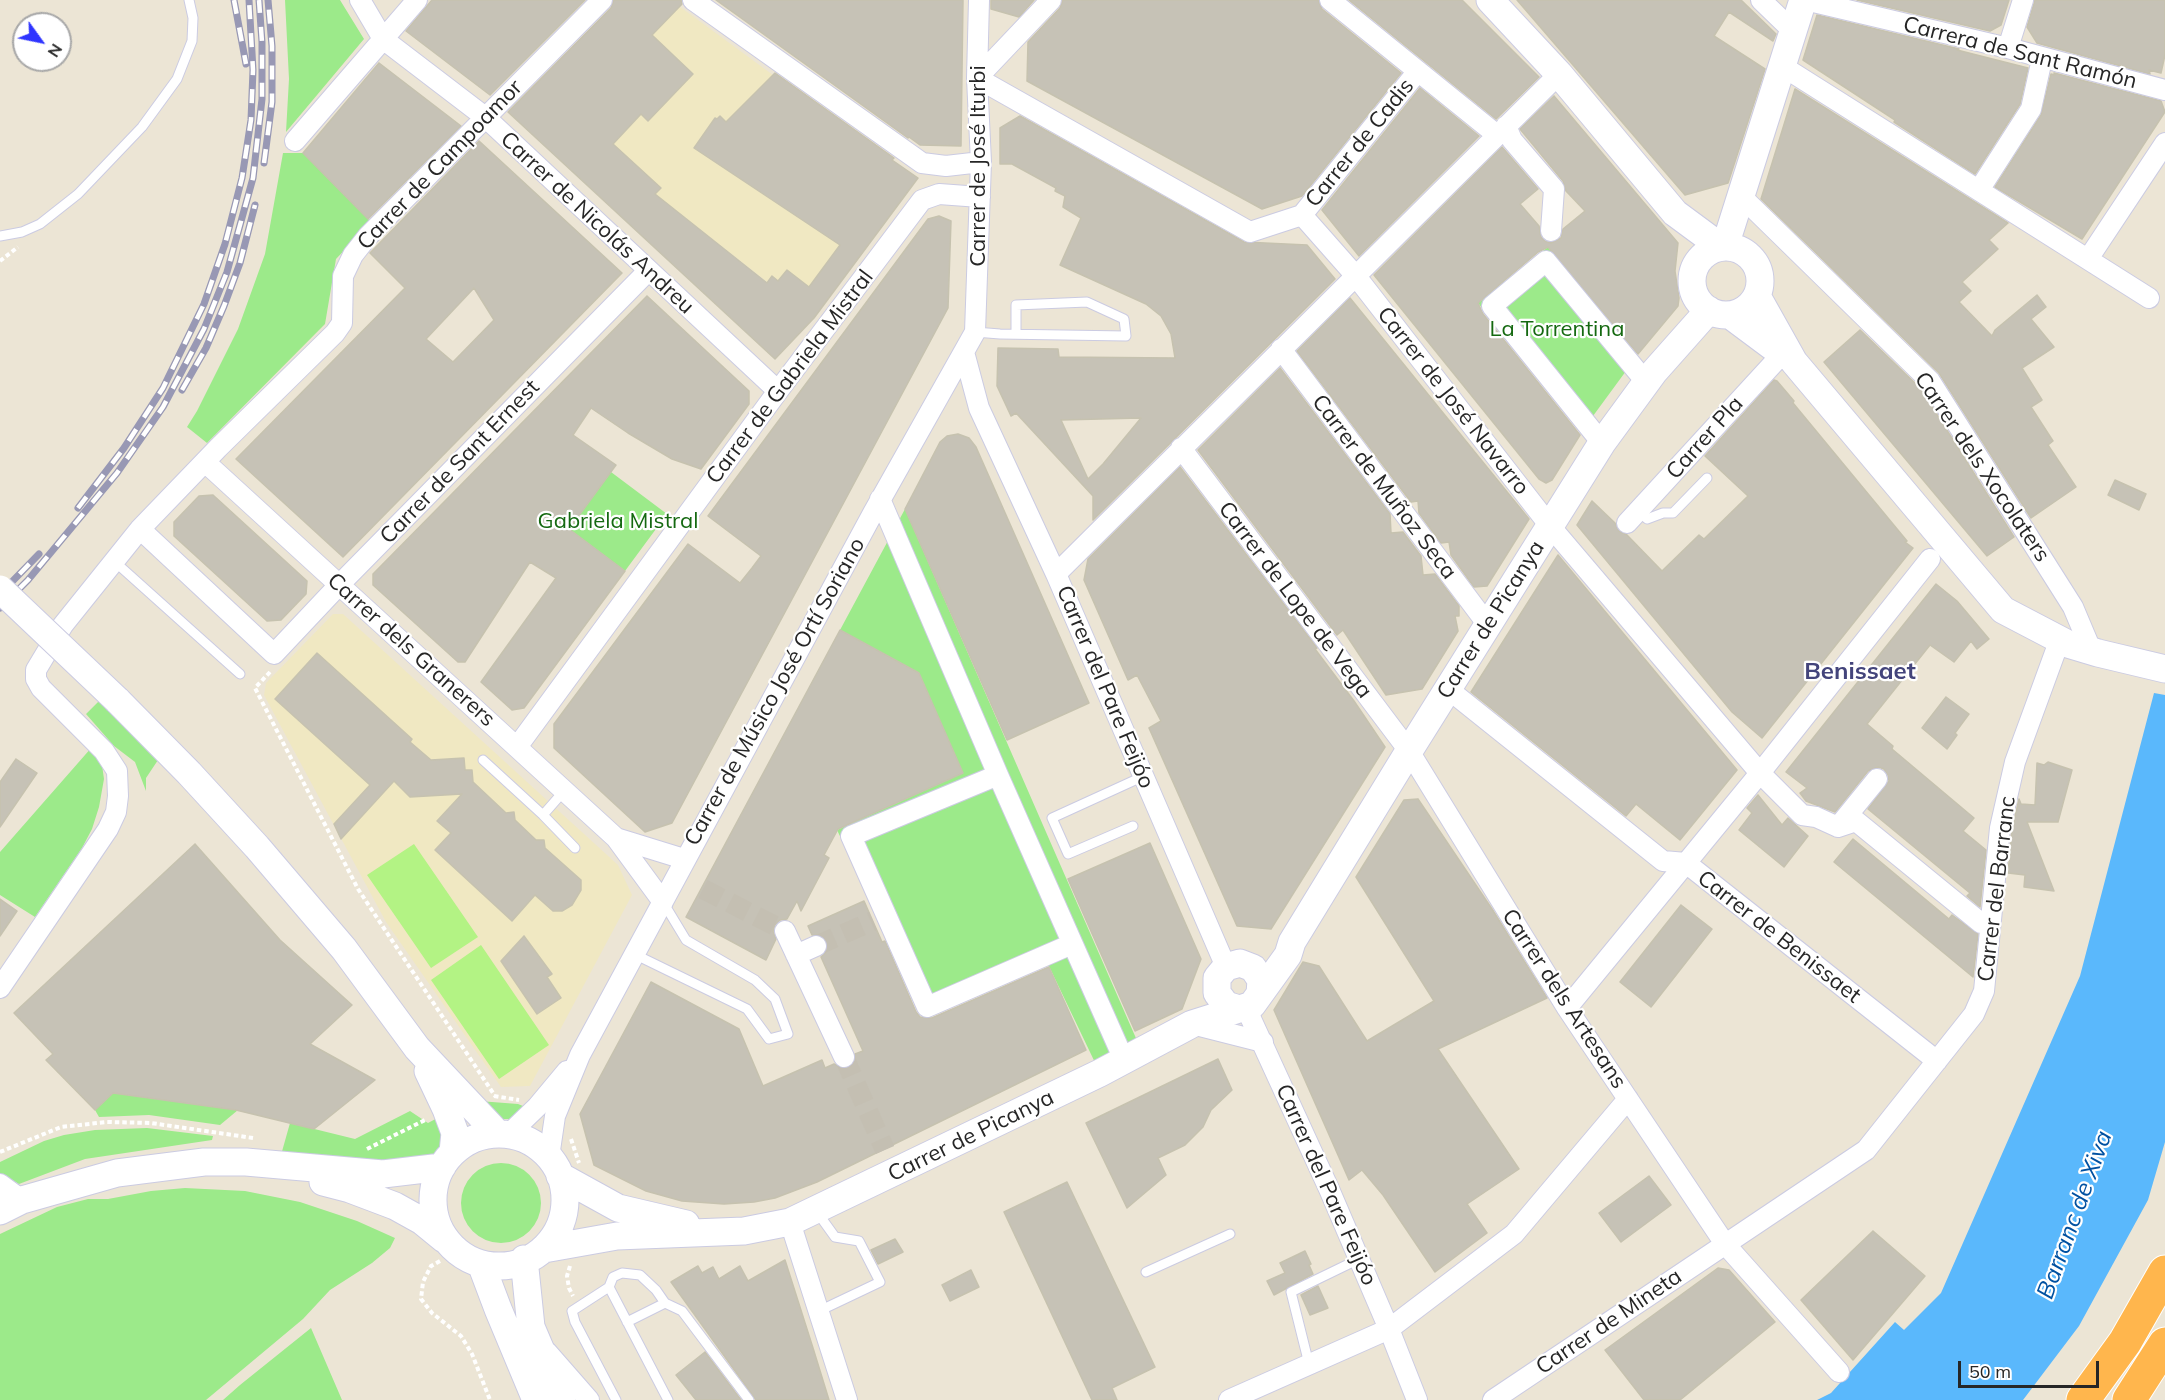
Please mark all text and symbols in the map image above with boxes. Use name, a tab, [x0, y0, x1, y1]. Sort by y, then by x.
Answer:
street label: Carrera de Sant Ramón	[1900, 11, 2140, 95]
north arrow	[12, 12, 72, 72]
text: N	[44, 40, 67, 61]
street label: Carrer de José Iturbi	[965, 65, 991, 267]
street label: Carrer de Cadis	[1300, 73, 1420, 213]
street label: Carrer de Campoamor	[352, 74, 528, 256]
street label: Carrer de Nicolás Andreu	[495, 126, 699, 320]
street label: Carrer de Gabriela Mistral	[701, 265, 879, 489]
street label: Carrer de José Navarro	[1371, 302, 1535, 500]
park label: La Torrentina	[1490, 316, 1624, 342]
street label: Carrer dels Xocolaters	[1909, 367, 2055, 567]
street label: Carrer de Sant Ernest	[375, 374, 545, 550]
street label: Carrer de Muñoz Seca	[1306, 390, 1462, 584]
street label: Carrer Pla	[1661, 391, 1749, 485]
street label: Carrer de Lope de Vega	[1213, 497, 1377, 703]
park label: Gabriela Mistral	[538, 508, 698, 534]
street label: Carrer de Músico José Ortí Soriano	[679, 533, 871, 851]
street label: Carrer de Picanya	[1432, 536, 1550, 704]
street label: Carrer dels Granerers	[322, 568, 500, 732]
street label: Carrer del Pare Feijóo	[1050, 582, 1160, 792]
district label: Benissaet	[1804, 658, 1916, 686]
street label: Carrer del Barranc	[1973, 795, 2021, 983]
street label: Carrer de Benissaet	[1692, 865, 1866, 1009]
street label: Carrer dels Artesans	[1496, 904, 1632, 1094]
street label: Carrer del Pare Feijóo	[1270, 1080, 1382, 1290]
street label: Carrer de Picanya	[884, 1084, 1058, 1188]
water label: Barranc de Xiva	[2031, 1127, 2119, 1303]
street label: Carrer de Mineta	[1531, 1263, 1687, 1381]
scale bar	[1961, 1349, 2102, 1387]
text: 50 m	[1969, 1360, 2011, 1383]

